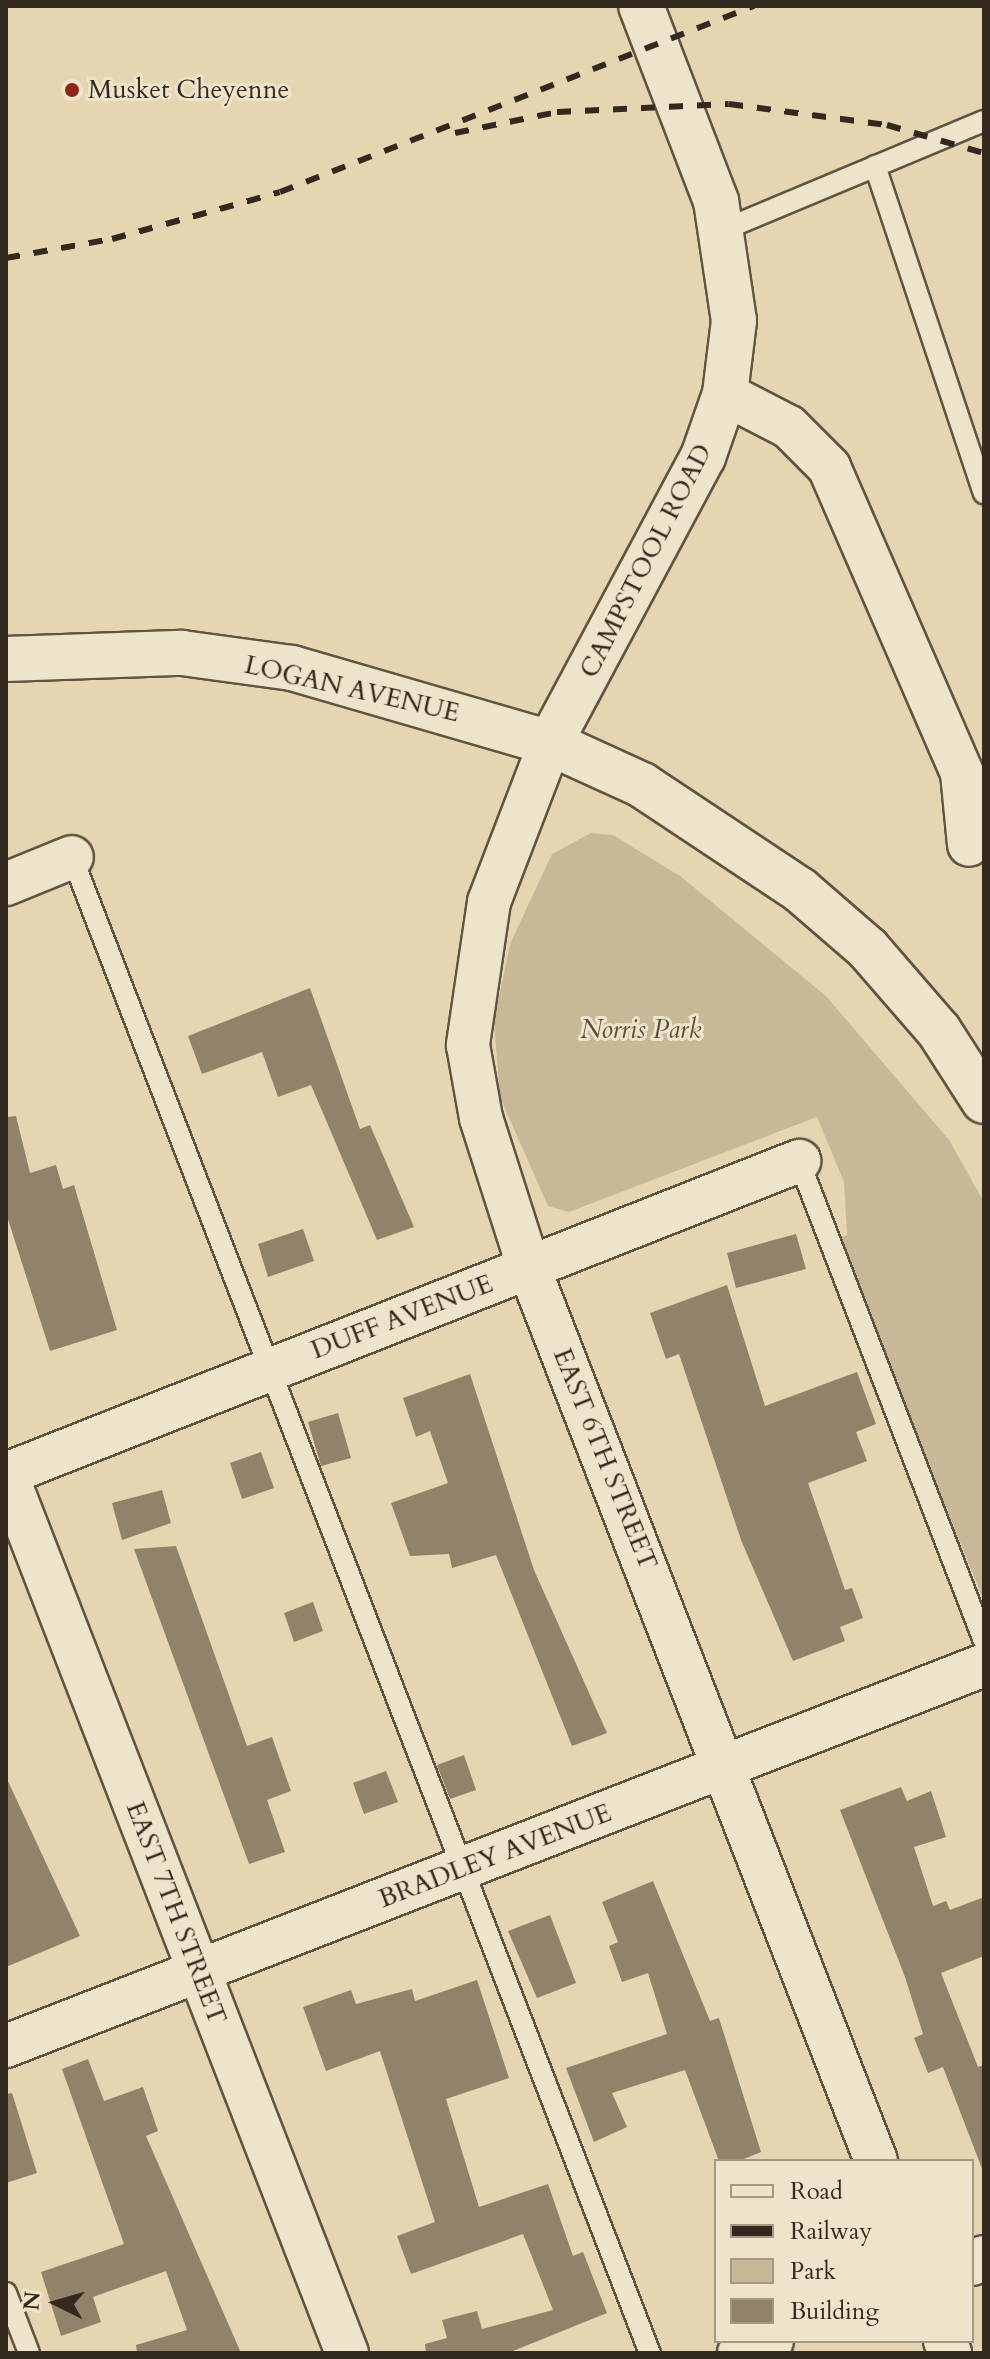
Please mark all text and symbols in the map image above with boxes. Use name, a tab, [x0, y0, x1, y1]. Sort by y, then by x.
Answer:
place label: Musket Cheyenne	[88, 74, 289, 106]
marker: Musket Cheyenne	[63, 81, 81, 99]
street label: CAMPSTOOL ROAD	[574, 439, 718, 683]
street label: LOGAN AVENUE	[242, 649, 462, 729]
park label: Norris Park	[581, 1014, 701, 1046]
street label: DUFF AVENUE	[307, 1268, 497, 1366]
street label: EAST 6TH STREET	[546, 1344, 664, 1574]
street label: EAST 7TH STREET	[119, 1797, 233, 2029]
street label: BRADLEY AVENUE	[374, 1797, 616, 1915]
legend	[714, 2159, 974, 2343]
text: Road	[790, 2175, 843, 2208]
text: Railway	[790, 2215, 872, 2248]
text: Park	[790, 2255, 836, 2288]
north arrow	[16, 2263, 96, 2343]
text: N	[16, 2290, 48, 2312]
text: Building	[790, 2295, 879, 2328]

